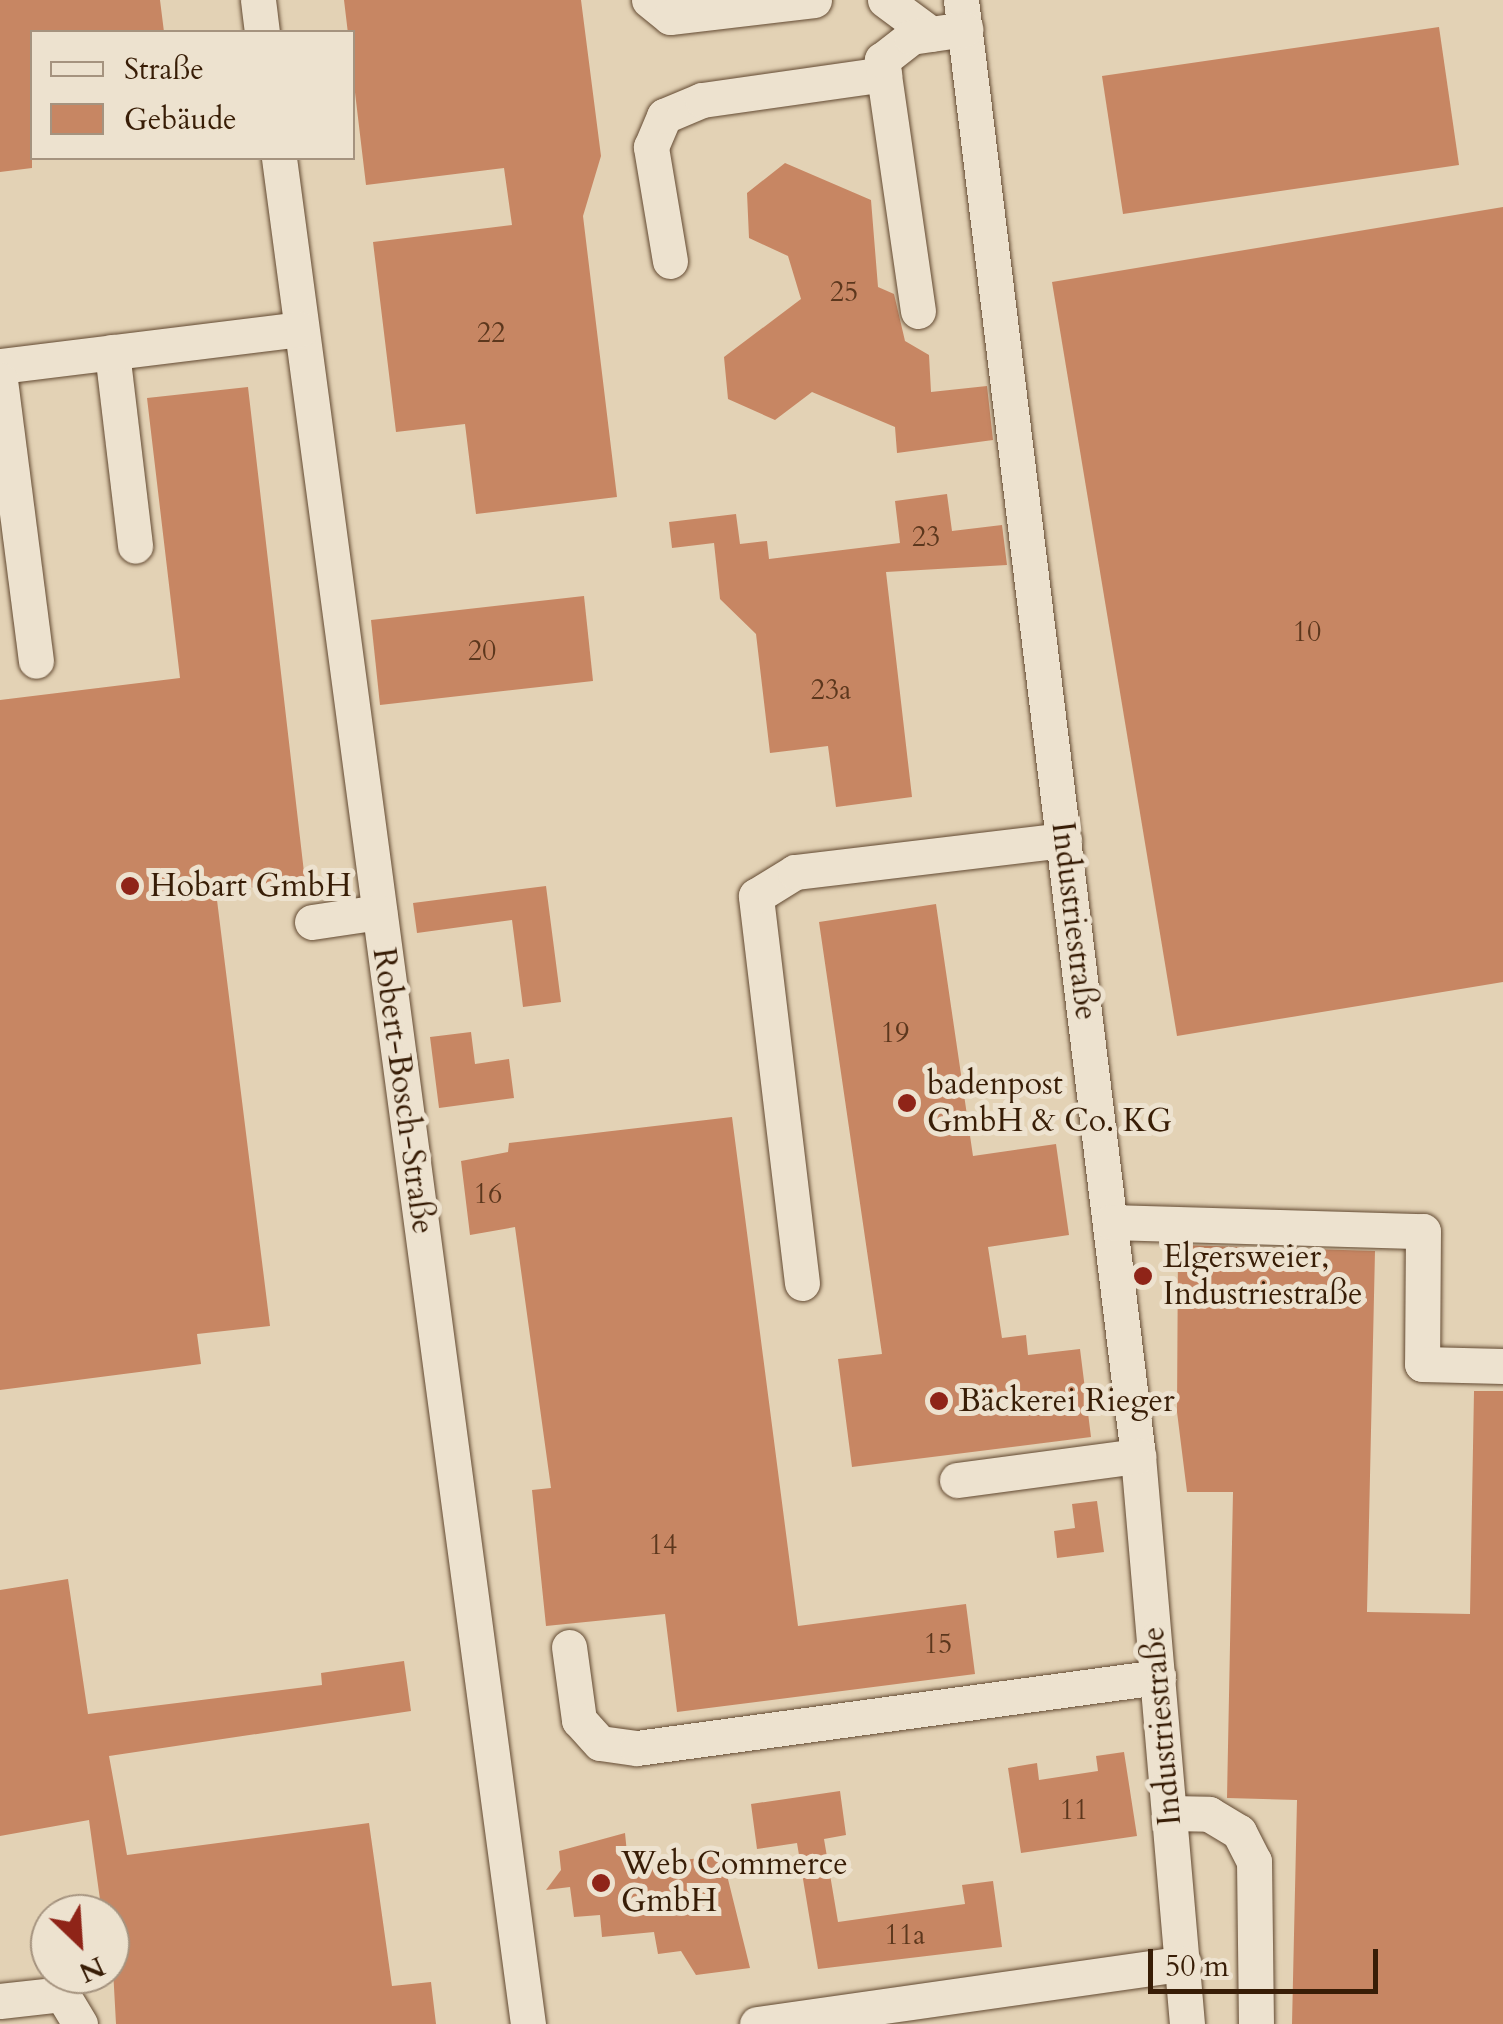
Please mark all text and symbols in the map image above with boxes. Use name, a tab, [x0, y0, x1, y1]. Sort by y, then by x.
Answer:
legend	[30, 30, 355, 160]
text: Straße	[124, 49, 204, 90]
text: Gebäude	[124, 99, 237, 140]
house number: 25	[830, 275, 858, 309]
house number: 22	[477, 316, 505, 350]
house number: 23	[912, 520, 940, 554]
house number: 10	[1293, 615, 1321, 649]
house number: 20	[468, 634, 496, 668]
house number: 23a	[811, 673, 851, 707]
street label: Industriestraße	[1043, 820, 1105, 1022]
place label: Hobart GmbH	[150, 867, 352, 905]
marker: Hobart GmbH	[119, 875, 141, 897]
street label: Robert-Bosch-Straße	[364, 945, 442, 1237]
house number: 19	[881, 1016, 909, 1050]
place label: badenpost GmbH & Co. KG	[927, 1066, 1172, 1141]
marker: badenpost GmbH & Co. KG	[896, 1092, 918, 1114]
house number: 16	[474, 1177, 502, 1211]
place label: Elgersweier, Industriestraße	[1163, 1239, 1363, 1314]
marker: Elgersweier, Industriestraße	[1132, 1265, 1154, 1287]
place label: Bäckerei Rieger	[959, 1382, 1175, 1420]
marker: Bäckerei Rieger	[928, 1390, 950, 1412]
house number: 14	[649, 1528, 677, 1562]
street label: Industriestraße	[1134, 1625, 1190, 1827]
house number: 15	[924, 1627, 952, 1661]
house number: 11	[1060, 1793, 1088, 1827]
place label: Web Commerce GmbH	[621, 1846, 848, 1921]
marker: Web Commerce GmbH	[590, 1872, 612, 1894]
north arrow	[30, 1894, 130, 1994]
house number: 11a	[885, 1918, 925, 1952]
scale bar	[1153, 1929, 1383, 1991]
text: 50 m	[1165, 1946, 1229, 1987]
text: N	[73, 1947, 111, 1992]

